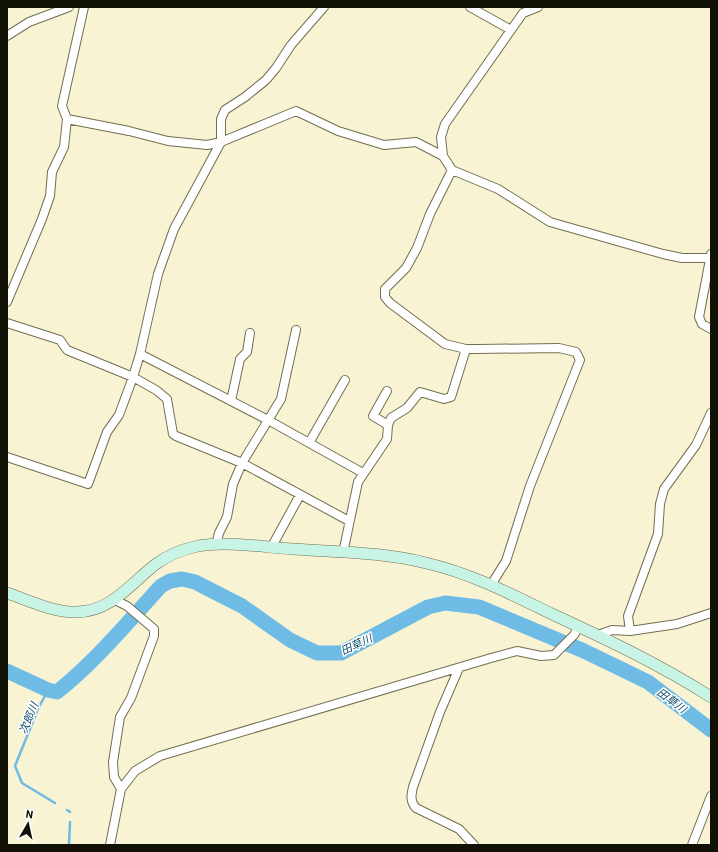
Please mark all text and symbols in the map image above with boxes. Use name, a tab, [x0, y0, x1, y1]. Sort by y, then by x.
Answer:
water label: 田草川	[338, 631, 375, 657]
water label: 田草川	[655, 685, 690, 716]
water label: 次郎川	[16, 699, 41, 736]
north arrow	[8, 804, 48, 844]
text: N	[25, 807, 34, 821]

